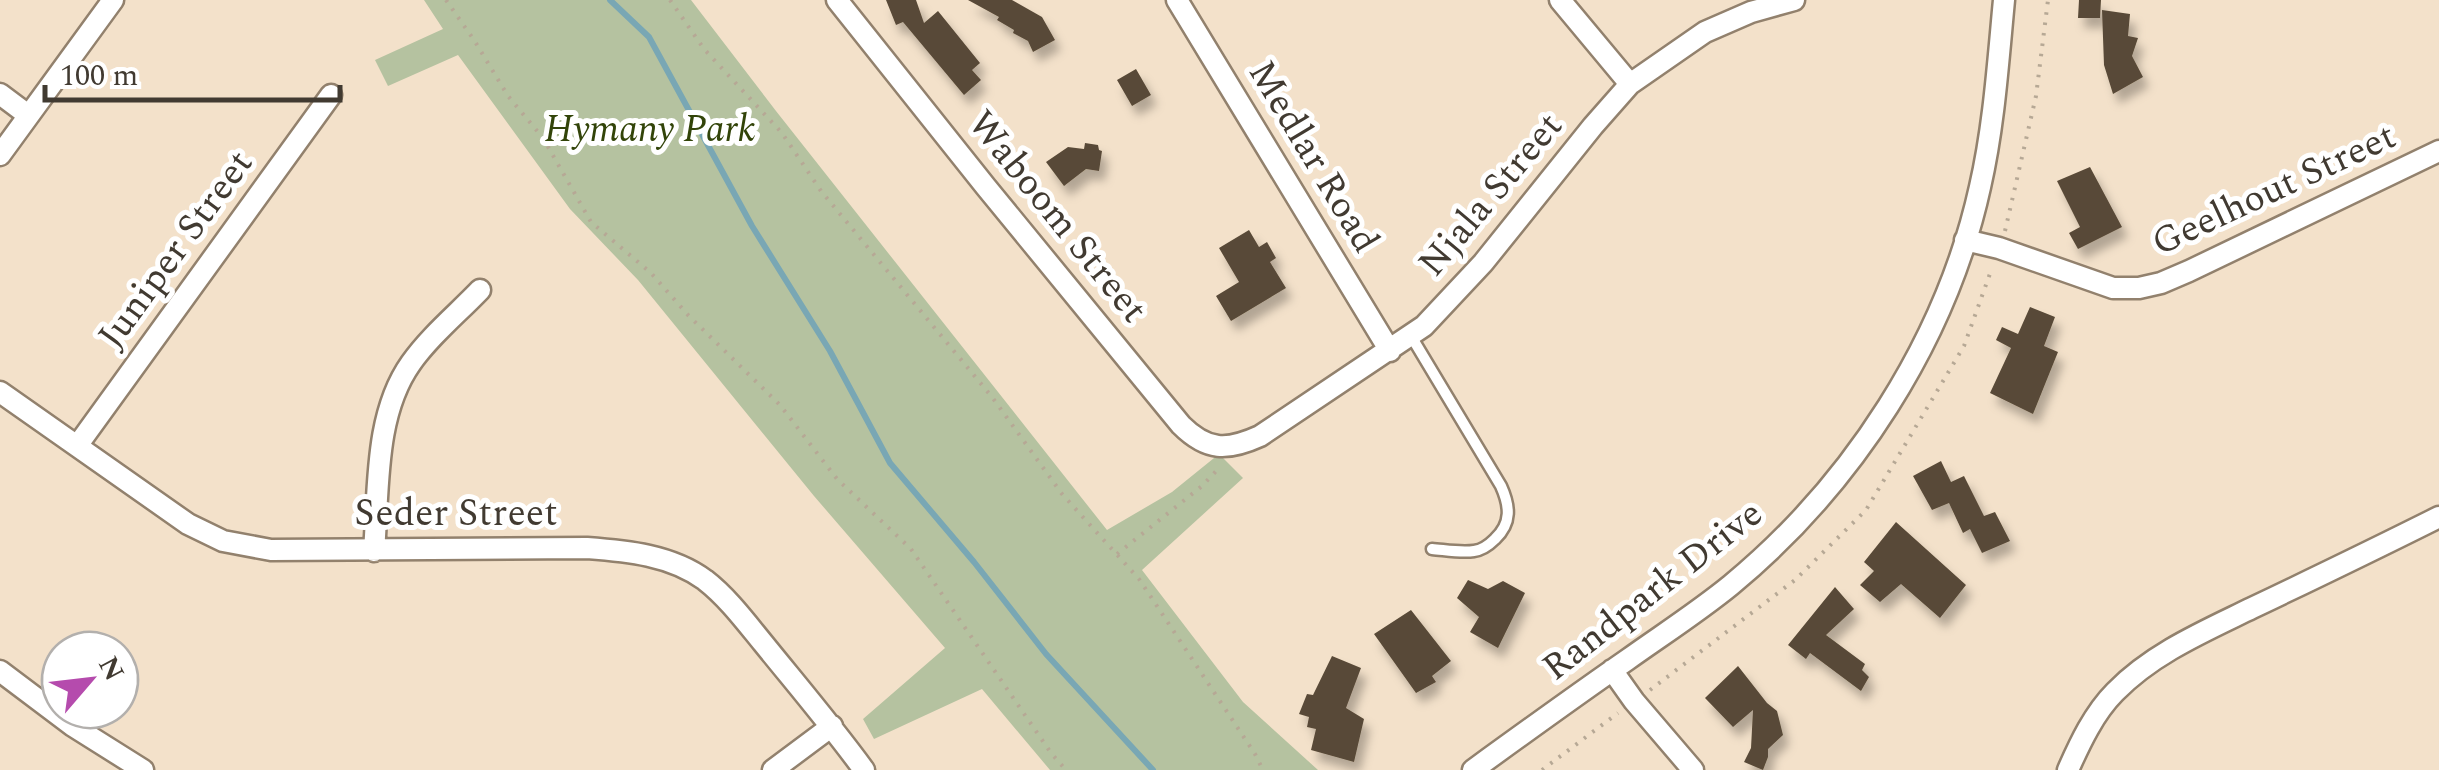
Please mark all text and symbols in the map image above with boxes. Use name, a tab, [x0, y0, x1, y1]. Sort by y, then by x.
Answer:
scale bar	[45, 40, 340, 102]
street label: Medlar Road	[1232, 49, 1394, 265]
text: 100 m	[60, 53, 138, 99]
street label: Waboom Street	[953, 98, 1161, 336]
street label: Njala Street	[1405, 100, 1577, 290]
park label: Hymany Park	[544, 101, 756, 159]
street label: Geelhout Street	[2142, 108, 2406, 272]
street label: Juniper Street	[84, 138, 268, 362]
street label: Seder Street	[354, 485, 558, 543]
street label: Randpark Drive	[1530, 486, 1776, 696]
north arrow	[40, 630, 140, 730]
text: N	[86, 649, 135, 689]

